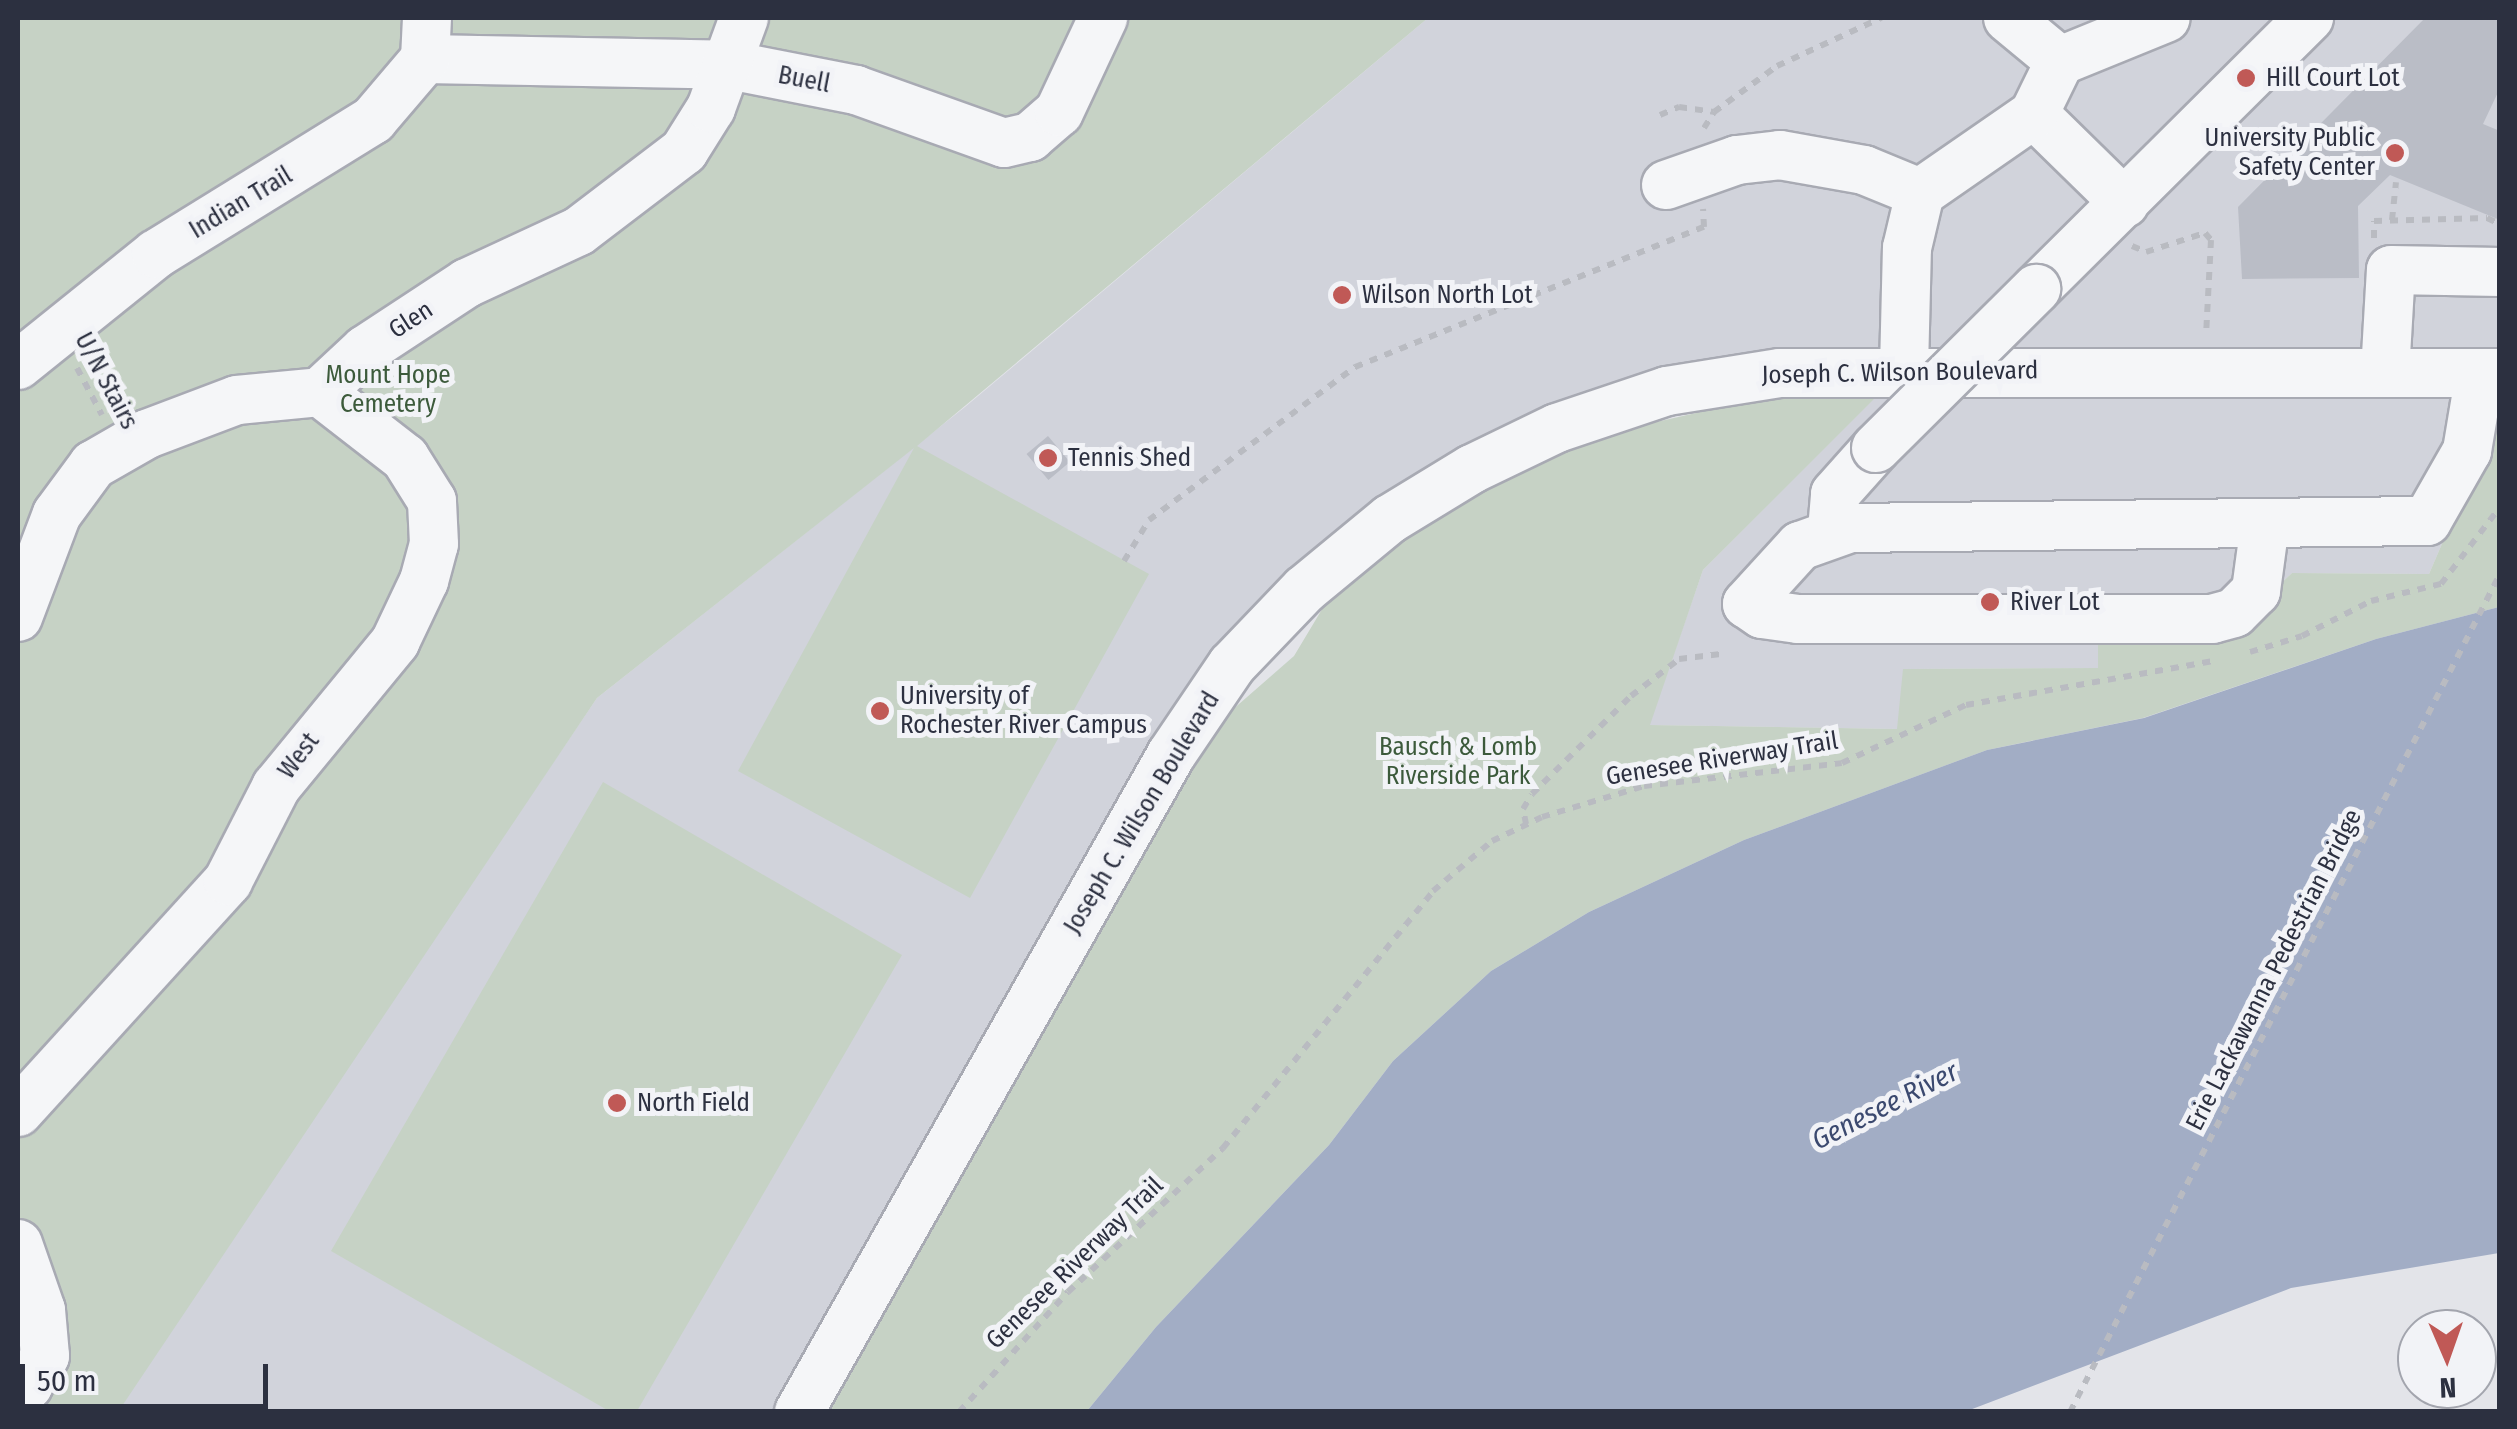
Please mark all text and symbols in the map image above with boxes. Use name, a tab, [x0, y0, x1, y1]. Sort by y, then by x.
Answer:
street label: Buell	[775, 60, 833, 100]
place label: Hill Court Lot	[2266, 63, 2400, 93]
marker: Hill Court Lot	[2235, 67, 2257, 89]
place label: University Public Safety Center	[2205, 124, 2375, 183]
marker: University Public Safety Center	[2384, 142, 2406, 164]
street label: Indian Trail	[184, 161, 298, 245]
place label: Wilson North Lot	[1362, 280, 1533, 310]
marker: Wilson North Lot	[1331, 284, 1353, 306]
street label: Glen	[383, 295, 439, 345]
street label: U/N Stairs	[68, 328, 144, 434]
street label: Joseph C. Wilson Boulevard	[1761, 356, 2039, 390]
park label: Mount Hope Cemetery	[325, 361, 451, 420]
place label: Tennis Shed	[1068, 443, 1191, 473]
marker: Tennis Shed	[1037, 447, 1059, 469]
place label: River Lot	[2010, 587, 2100, 617]
marker: River Lot	[1979, 591, 2001, 613]
place label: University of Rochester River Campus	[900, 682, 1147, 741]
street label: Joseph C. Wilson Boulevard	[1058, 687, 1226, 939]
marker: University of Rochester River Campus	[869, 700, 891, 722]
street label: Genesee Riverway Trail	[1604, 726, 1840, 792]
street label: West	[272, 727, 326, 785]
park label: Bausch & Lomb Riverside Park	[1379, 733, 1537, 792]
street label: Erie Lackawanna Pedestrian Bridge	[2180, 805, 2368, 1135]
water label: Genesee River	[1806, 1055, 1964, 1157]
place label: North Field	[637, 1088, 750, 1118]
marker: North Field	[606, 1092, 628, 1114]
street label: Genesee Riverway Trail	[980, 1171, 1170, 1355]
north arrow	[2397, 1309, 2497, 1409]
scale bar	[25, 1344, 272, 1406]
text: 50 m	[37, 1363, 97, 1399]
text: N	[2439, 1371, 2457, 1404]

